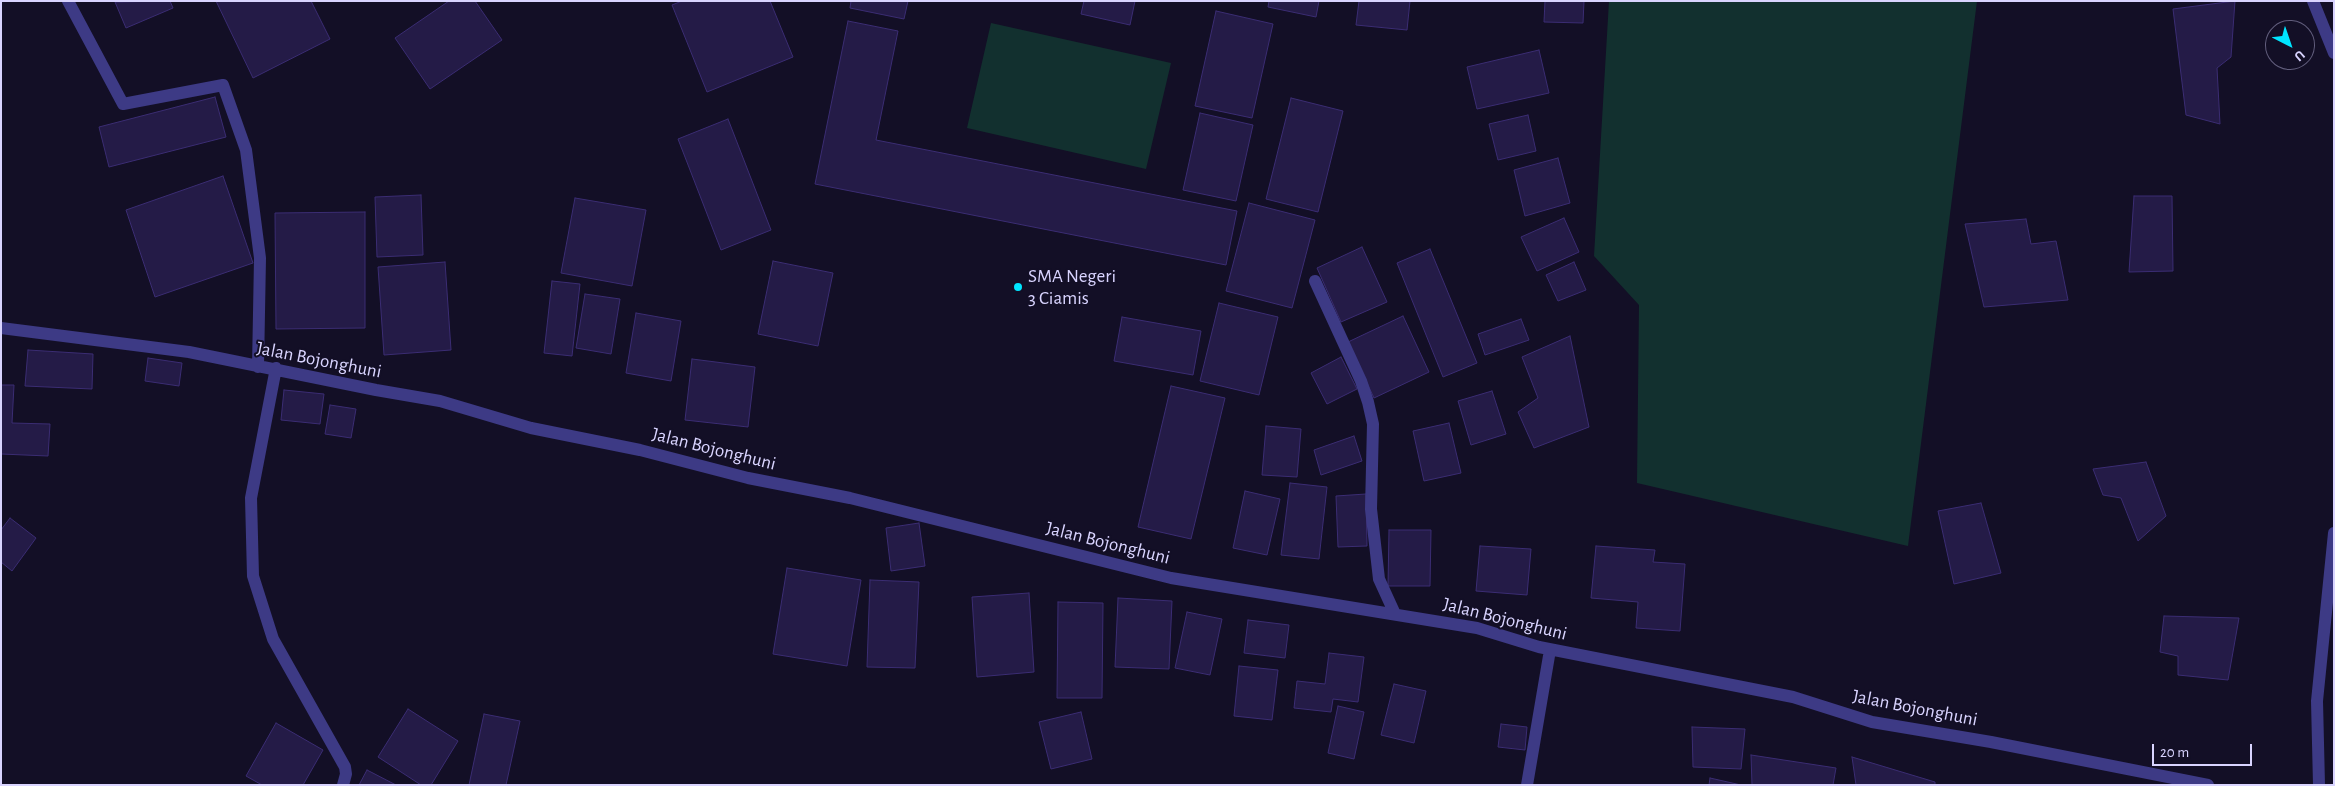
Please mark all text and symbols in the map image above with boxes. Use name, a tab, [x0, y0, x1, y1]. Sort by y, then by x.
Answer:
north arrow	[2265, 20, 2315, 70]
text: U	[2291, 47, 2307, 64]
place label: SMA Negeri 3 Ciamis	[1028, 265, 1116, 309]
marker: SMA Negeri 3 Ciamis	[1012, 281, 1024, 293]
street label: Jalan Bojonghuni	[255, 337, 383, 383]
street label: Jalan Bojonghuni	[650, 423, 778, 475]
street label: Jalan Bojonghuni	[1044, 517, 1172, 569]
street label: Jalan Bojonghuni	[1441, 593, 1569, 645]
street label: Jalan Bojonghuni	[1851, 685, 1979, 731]
scale bar	[2155, 734, 2255, 766]
text: 20 m	[2160, 745, 2189, 760]

